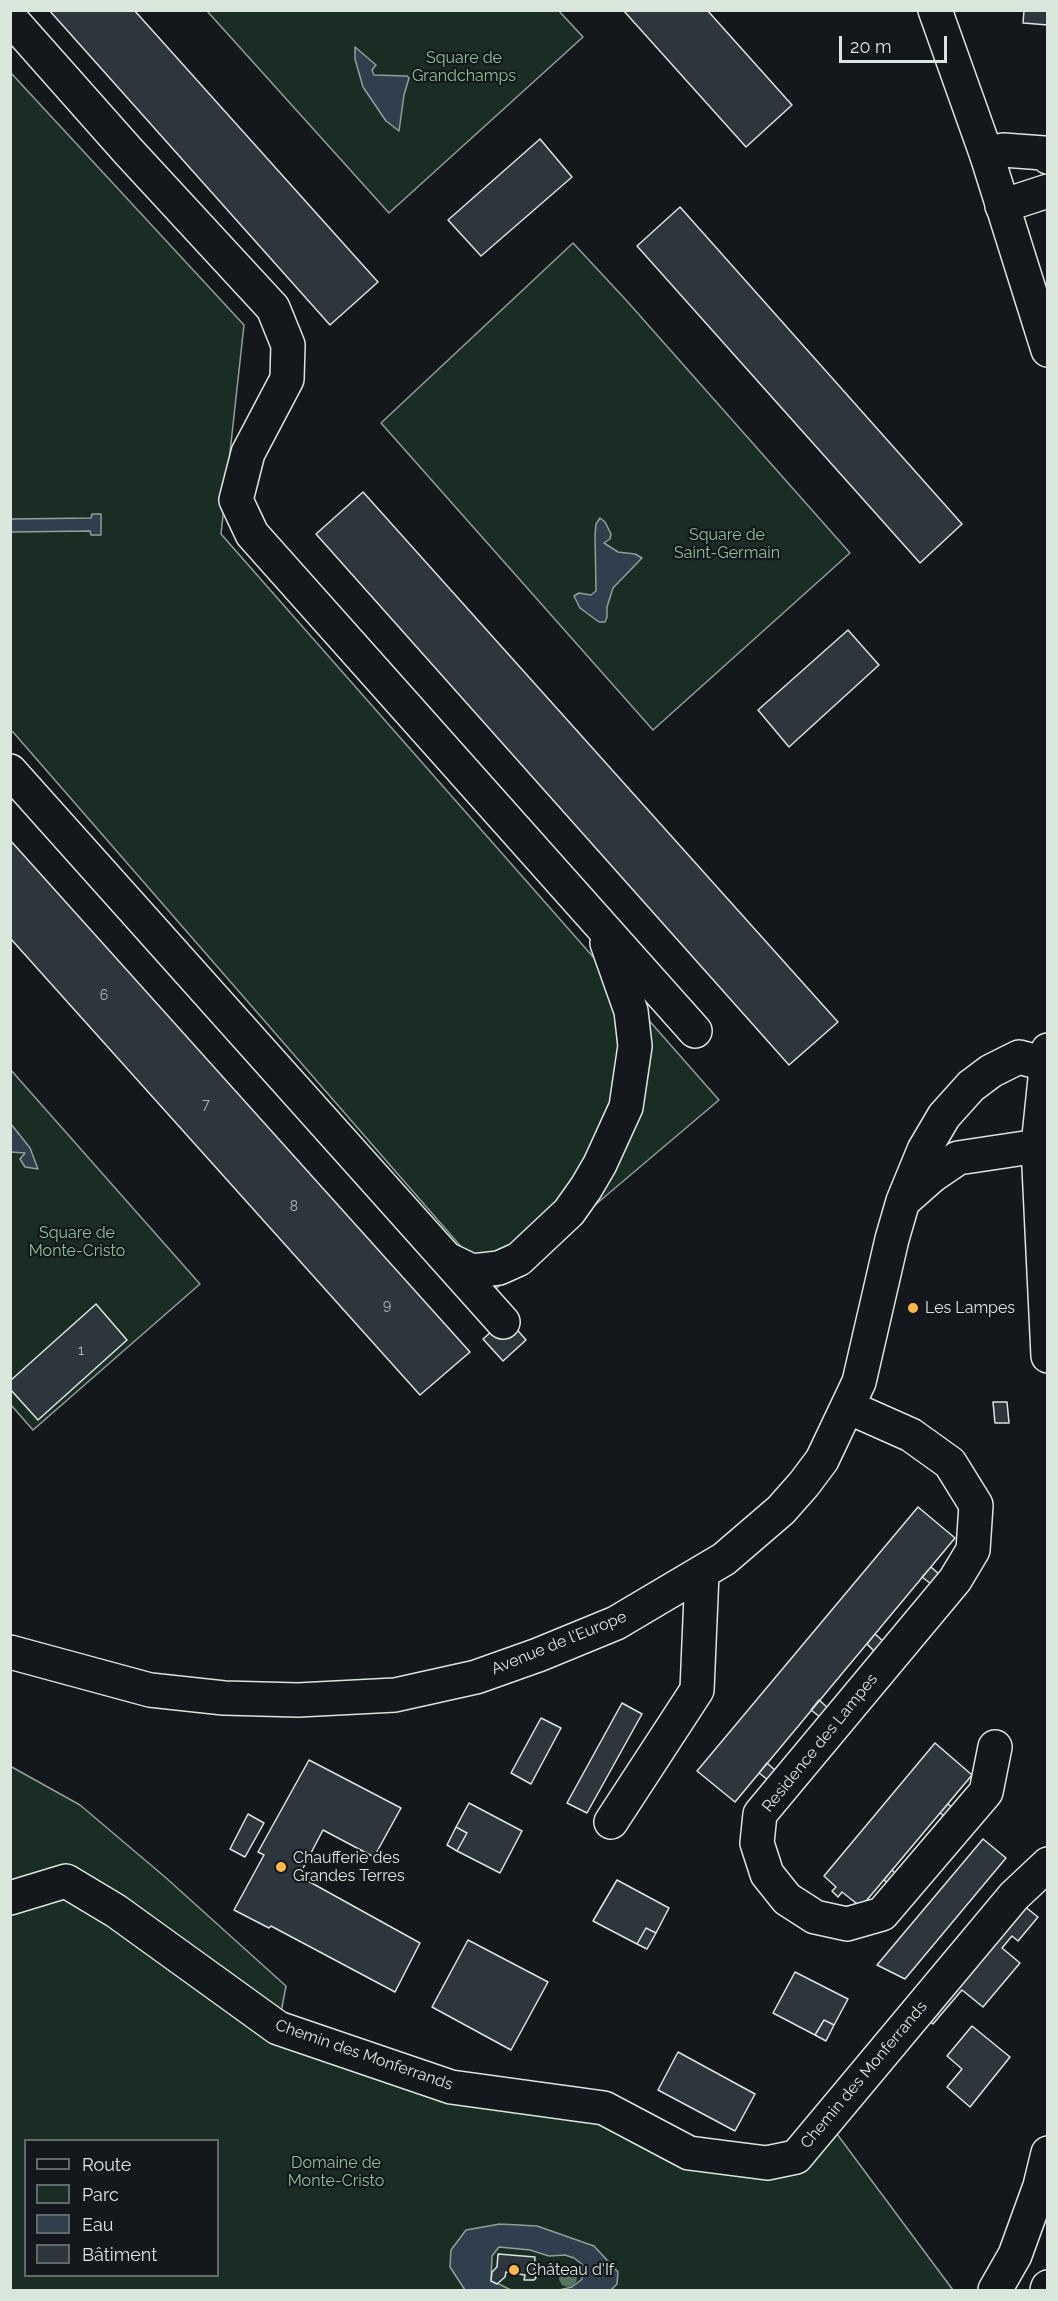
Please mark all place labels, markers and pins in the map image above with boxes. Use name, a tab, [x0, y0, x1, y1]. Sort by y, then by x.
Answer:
place label: Les Lampes	[925, 1298, 1015, 1318]
marker: Les Lampes	[906, 1301, 920, 1315]
place label: Chaufferie des Grandes Terres	[293, 1848, 405, 1886]
marker: Chaufferie des Grandes Terres	[274, 1860, 288, 1874]
place label: Château d'If	[526, 2260, 614, 2280]
marker: Château d'If	[507, 2263, 521, 2277]

